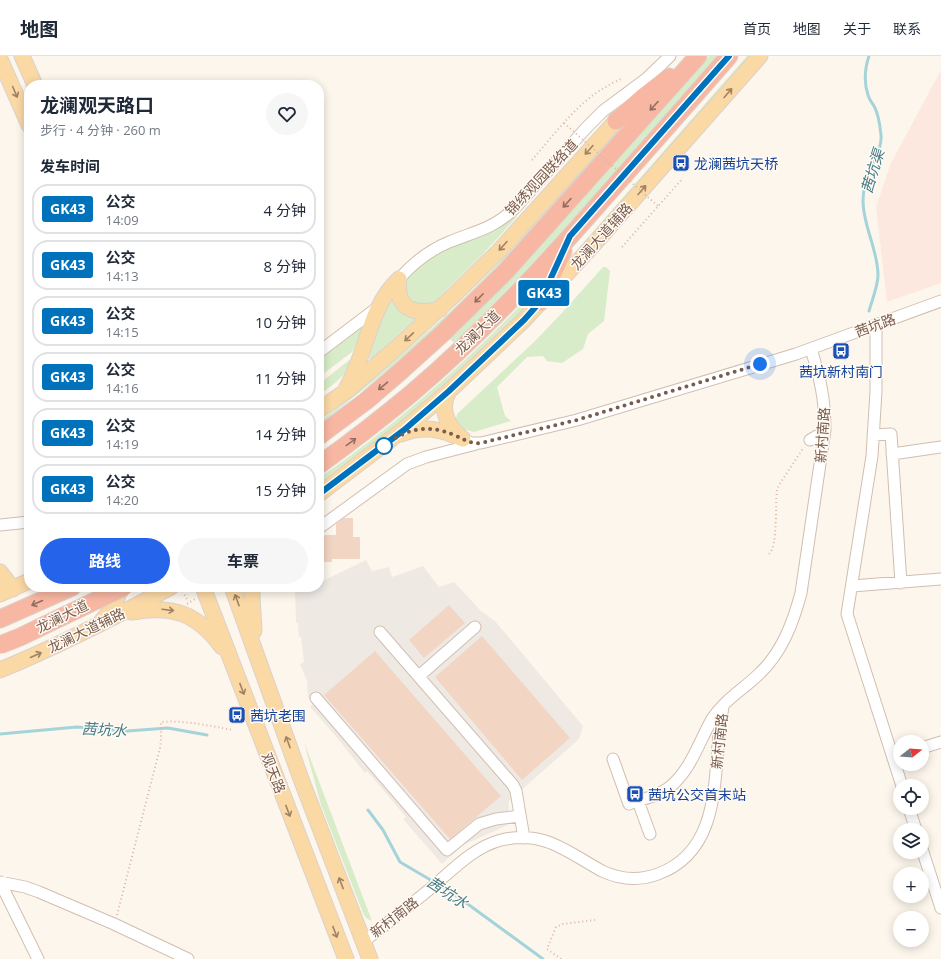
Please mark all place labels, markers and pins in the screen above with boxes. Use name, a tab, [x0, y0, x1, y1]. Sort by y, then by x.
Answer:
bus stop icon: 龙澜茜坑天桥	[671, 153, 691, 173]
place label: 龙澜茜坑天桥	[694, 154, 778, 173]
bus stop icon: 茜坑新村南门	[831, 341, 851, 361]
place label: 茜坑新村南门	[799, 362, 883, 381]
unlabelled marker	[375, 437, 393, 455]
bus stop icon: 茜坑老围	[227, 705, 247, 725]
place label: 茜坑老围	[250, 706, 306, 725]
bus stop icon: 茜坑公交首末站	[625, 784, 645, 804]
place label: 茜坑公交首末站	[648, 785, 746, 804]

